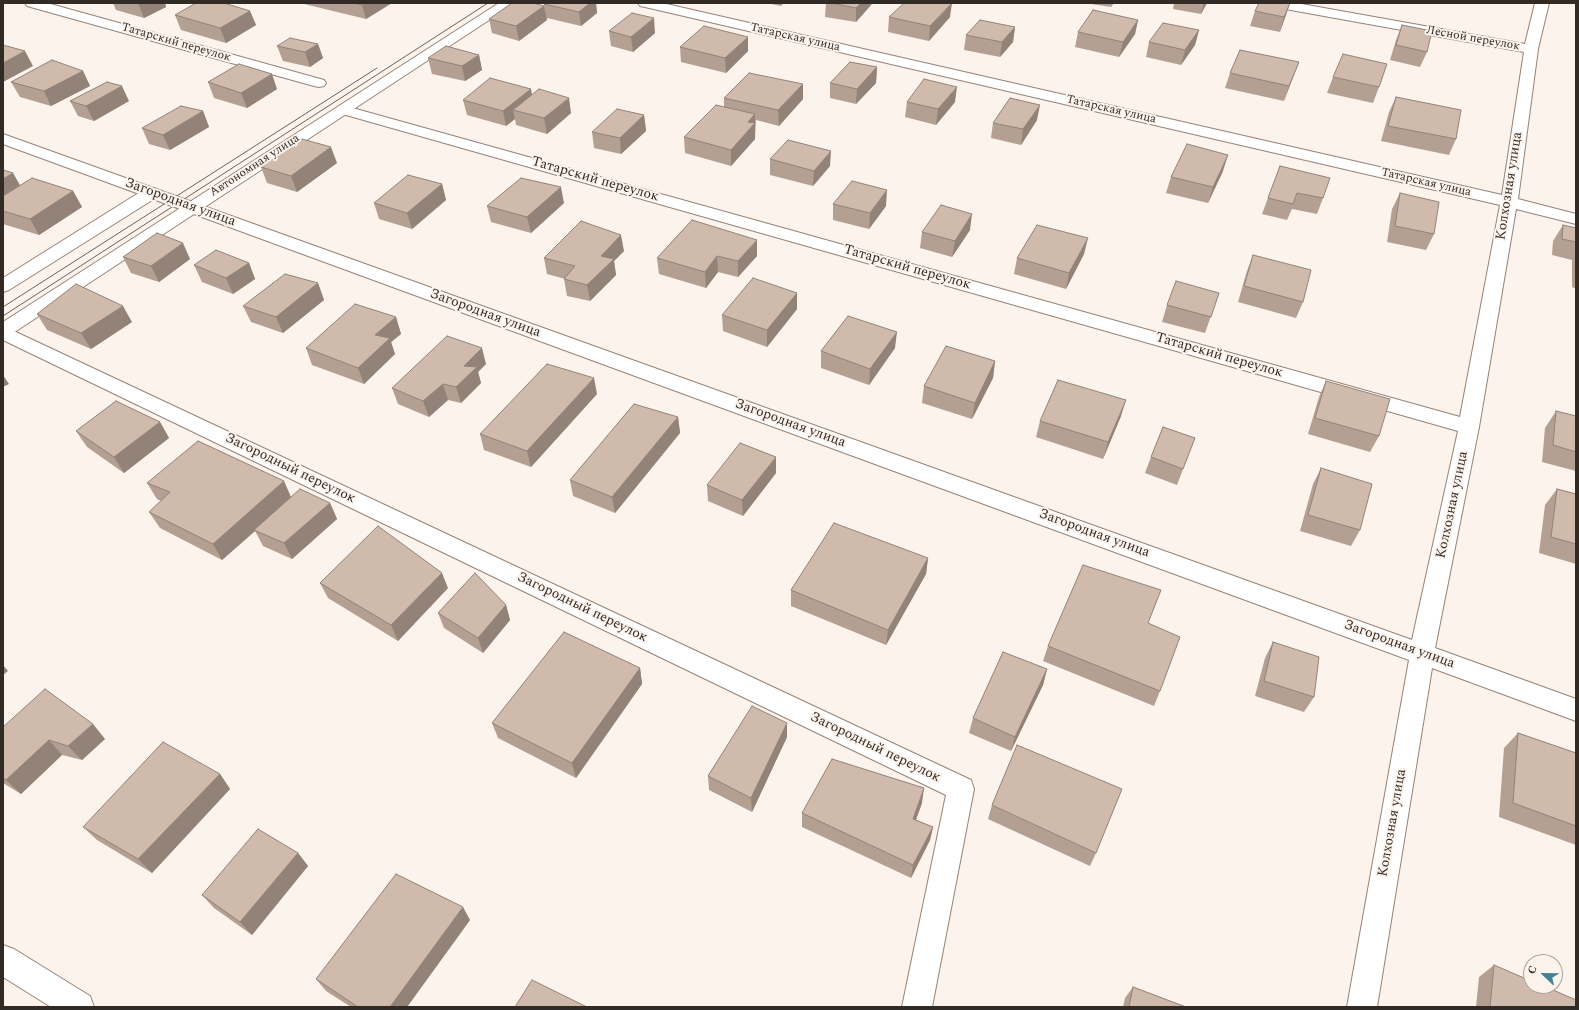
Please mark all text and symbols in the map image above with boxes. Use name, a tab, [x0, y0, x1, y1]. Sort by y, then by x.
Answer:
street label: Татарский переулок	[120, 21, 232, 65]
street label: Татарская улица	[749, 21, 841, 55]
street label: Лесной переулок	[1425, 24, 1521, 54]
street label: Татарская улица	[1065, 93, 1157, 127]
street label: Колхозная улица	[1493, 131, 1527, 241]
street label: Автономная улица	[207, 132, 303, 200]
street label: Татарский переулок	[529, 154, 661, 206]
street label: Татарская улица	[1380, 166, 1472, 200]
street label: Загородная улица	[122, 175, 238, 231]
street label: Татарский переулок	[841, 242, 973, 294]
street label: Загородная улица	[427, 286, 543, 342]
street label: Татарский переулок	[1153, 330, 1285, 382]
street label: Загородная улица	[732, 396, 848, 452]
street label: Загородный переулок	[222, 430, 358, 508]
street label: Колхозная улица	[1433, 450, 1473, 560]
street label: Загородная улица	[1036, 506, 1152, 562]
street label: Загородный переулок	[514, 569, 650, 647]
street label: Загородная улица	[1341, 617, 1457, 673]
street label: Загородный переулок	[807, 709, 943, 787]
street label: Колхозная улица	[1375, 768, 1411, 878]
north arrow	[1523, 954, 1563, 994]
text: С	[1523, 963, 1542, 977]

